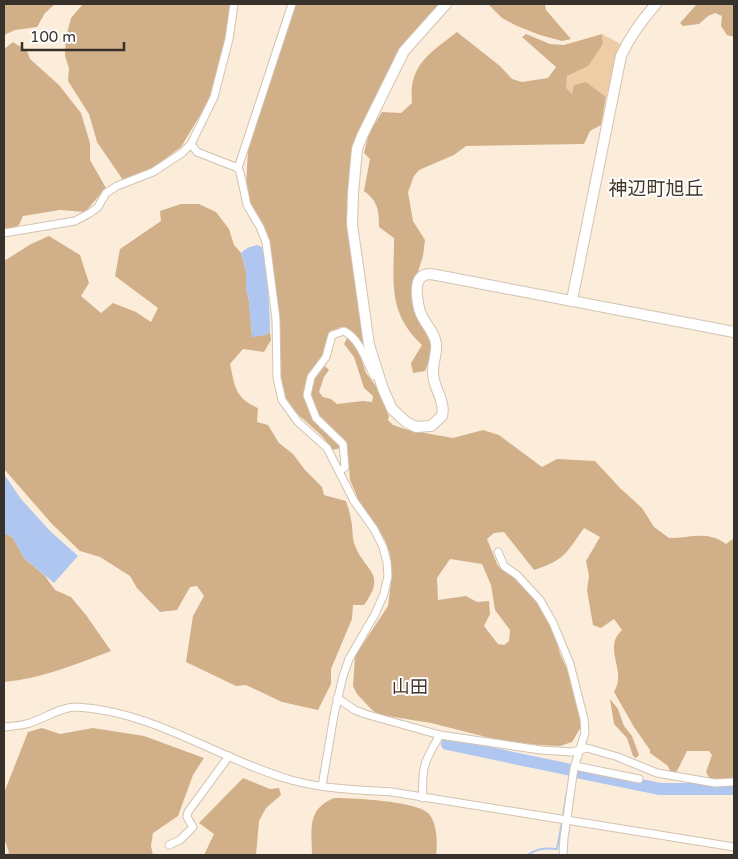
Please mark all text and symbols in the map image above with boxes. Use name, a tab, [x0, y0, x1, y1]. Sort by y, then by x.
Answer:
scale bar	[22, 20, 125, 52]
text: 100 m	[30, 28, 76, 46]
district label: 神辺町旭丘	[608, 178, 704, 200]
district label: 山田	[392, 676, 428, 698]

